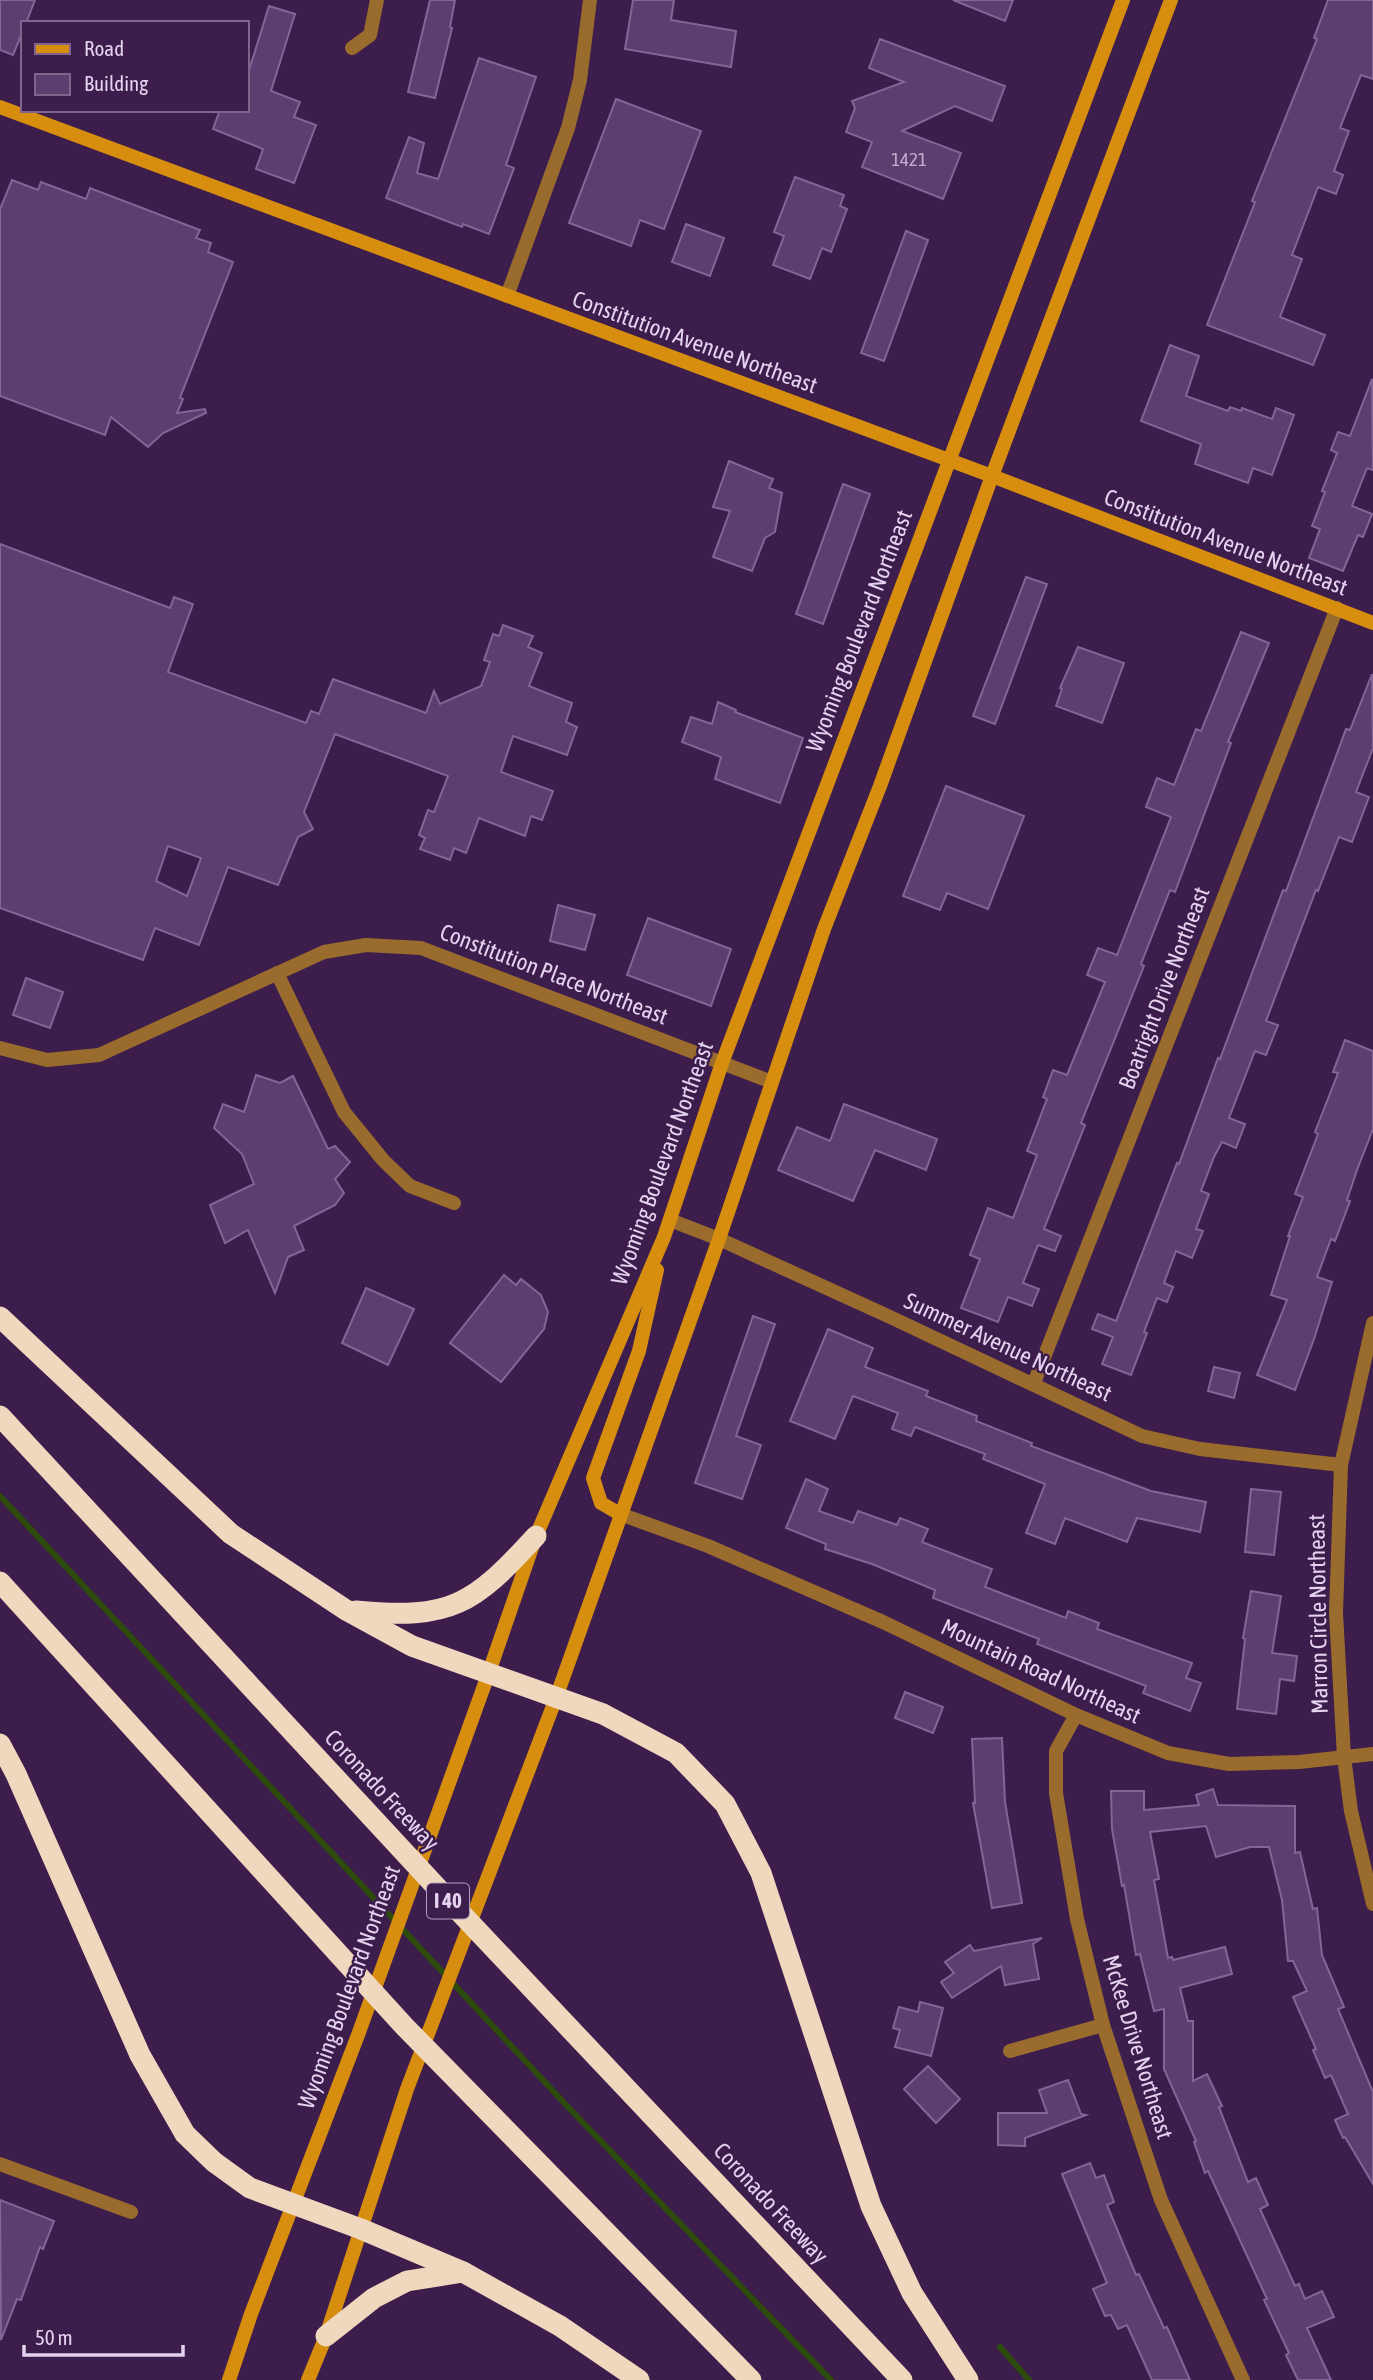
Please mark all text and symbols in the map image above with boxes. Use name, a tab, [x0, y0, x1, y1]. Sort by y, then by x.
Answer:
legend	[21, 21, 248, 112]
text: Road	[84, 36, 124, 60]
text: Building	[84, 71, 148, 95]
house number: 1421	[891, 148, 927, 170]
street label: Constitution Avenue Northeast	[569, 286, 821, 398]
street label: Constitution Avenue Northeast	[1101, 484, 1351, 600]
street label: Wyoming Boulevard Northeast	[801, 506, 917, 756]
street label: Boatright Drive Northeast	[1113, 883, 1215, 1093]
street label: Constitution Place Northeast	[436, 919, 672, 1029]
street label: Wyoming Boulevard Northeast	[606, 1038, 718, 1288]
street label: Summer Avenue Northeast	[900, 1288, 1116, 1406]
street label: Marron Circle Northeast	[1303, 1514, 1333, 1714]
street label: Mountain Road Northeast	[937, 1613, 1145, 1729]
street label: Coronado Freeway	[320, 1724, 444, 1856]
street label: Wyoming Boulevard Northeast	[293, 1862, 405, 2112]
road number: I 40	[427, 1884, 469, 1918]
street label: McKee Drive Northeast	[1098, 1952, 1178, 2142]
street label: Coronado Freeway	[709, 2137, 833, 2269]
scale bar	[24, 2314, 184, 2358]
text: 50 m	[35, 2325, 73, 2349]

